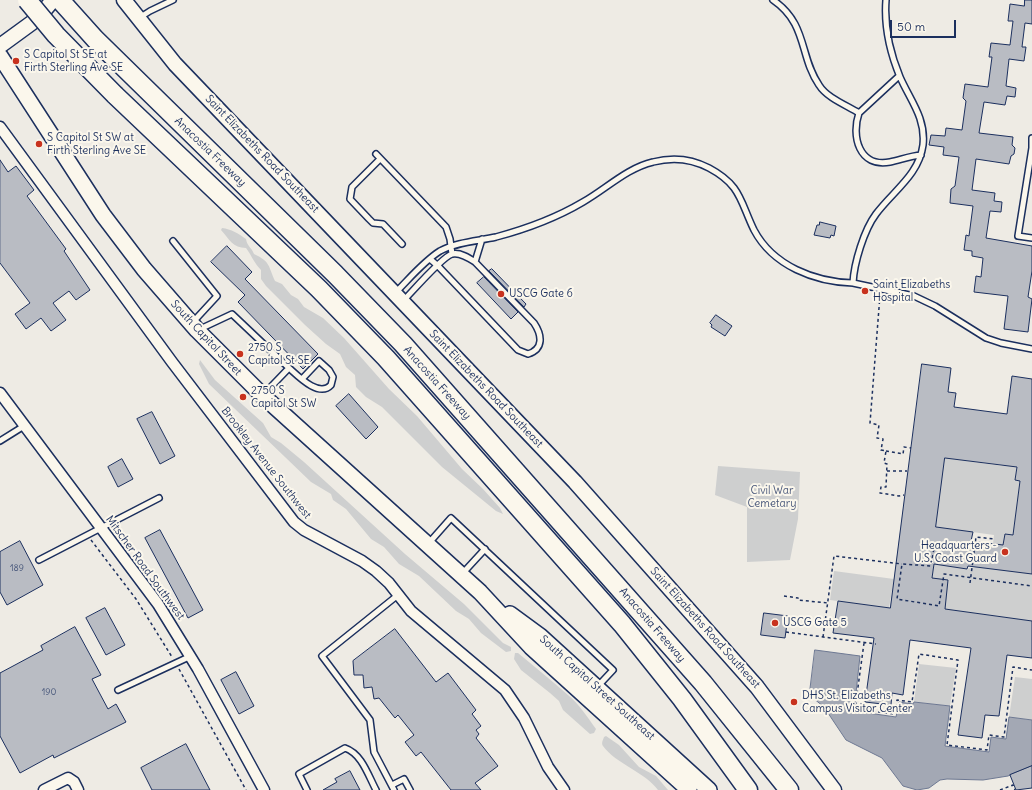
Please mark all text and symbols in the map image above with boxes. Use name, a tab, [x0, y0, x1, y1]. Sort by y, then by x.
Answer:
scale bar	[892, 12, 958, 38]
text: 50 m	[897, 19, 925, 34]
place label: S Capitol St SE at Firth Sterling Ave SE	[24, 48, 123, 74]
marker: S Capitol St SE at Firth Sterling Ave SE	[11, 56, 21, 66]
street label: Saint Elizabeths Road Southeast	[202, 93, 322, 215]
street label: Anacostia Freeway	[171, 114, 249, 190]
place label: S Capitol St SW at Firth Sterling Ave SE	[47, 131, 146, 157]
marker: S Capitol St SW at Firth Sterling Ave SE	[34, 139, 44, 149]
place label: Saint Elizabeths Hospital	[873, 278, 950, 304]
marker: Saint Elizabeths Hospital	[860, 286, 870, 296]
place label: USCG Gate 6	[509, 287, 573, 301]
marker: USCG Gate 6	[496, 289, 506, 299]
street label: South Capitol Street	[168, 298, 244, 378]
street label: Saint Elizabeths Road Southeast	[426, 328, 546, 450]
place label: 2750 S Capitol St SE	[248, 341, 310, 367]
street label: Anacostia Freeway	[401, 344, 473, 422]
marker: 2750 S Capitol St SE	[235, 349, 245, 359]
place label: 2750 S Capitol St SW	[251, 384, 317, 410]
marker: 2750 S Capitol St SW	[238, 392, 248, 402]
street label: Brookley Avenue Southwest	[218, 404, 314, 522]
park label: Civil War Cemetary	[747, 484, 797, 510]
street label: Mitscher Road Southwest	[103, 513, 187, 623]
place label: Headquarters - U.S. Coast Guard	[914, 539, 997, 565]
marker: Headquarters - U.S. Coast Guard	[1000, 547, 1010, 557]
house number: 189	[10, 563, 24, 573]
street label: Saint Elizabeths Road Southeast	[647, 565, 763, 691]
street label: Anacostia Freeway	[616, 585, 688, 665]
place label: USCG Gate 5	[783, 616, 847, 630]
marker: USCG Gate 5	[770, 618, 780, 628]
street label: South Capitol Street Southeast	[537, 633, 657, 743]
house number: 190	[42, 687, 56, 697]
place label: DHS St. Elizabeths Campus Visitor Center	[802, 689, 912, 715]
marker: DHS St. Elizabeths Campus Visitor Center	[789, 697, 799, 707]

